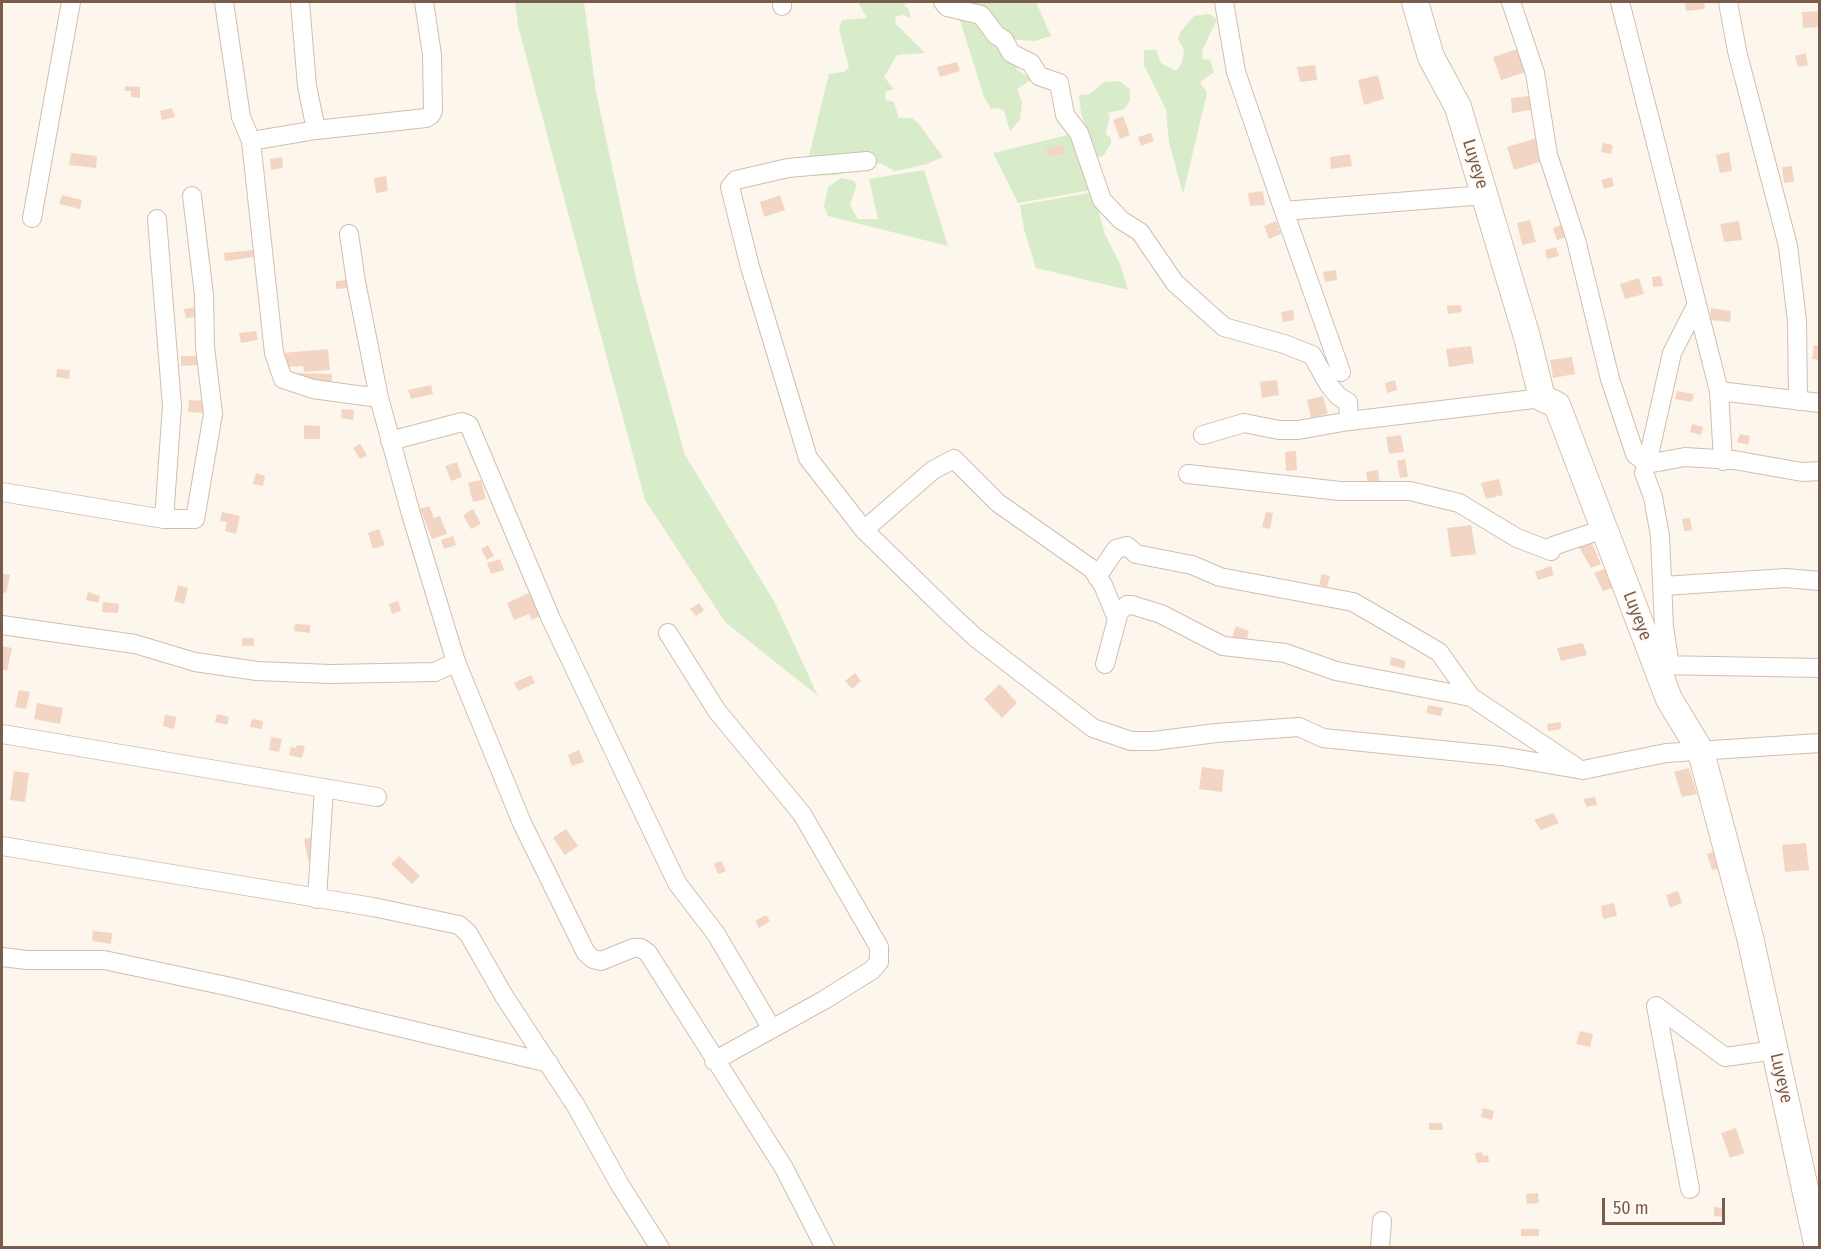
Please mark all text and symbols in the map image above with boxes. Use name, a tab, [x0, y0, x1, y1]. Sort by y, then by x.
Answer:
street label: Luyeye	[1457, 137, 1493, 191]
street label: Luyeye	[1618, 588, 1656, 644]
street label: Luyeye	[1765, 1051, 1797, 1105]
scale bar	[1605, 1186, 1728, 1224]
text: 50 m	[1613, 1197, 1649, 1219]

